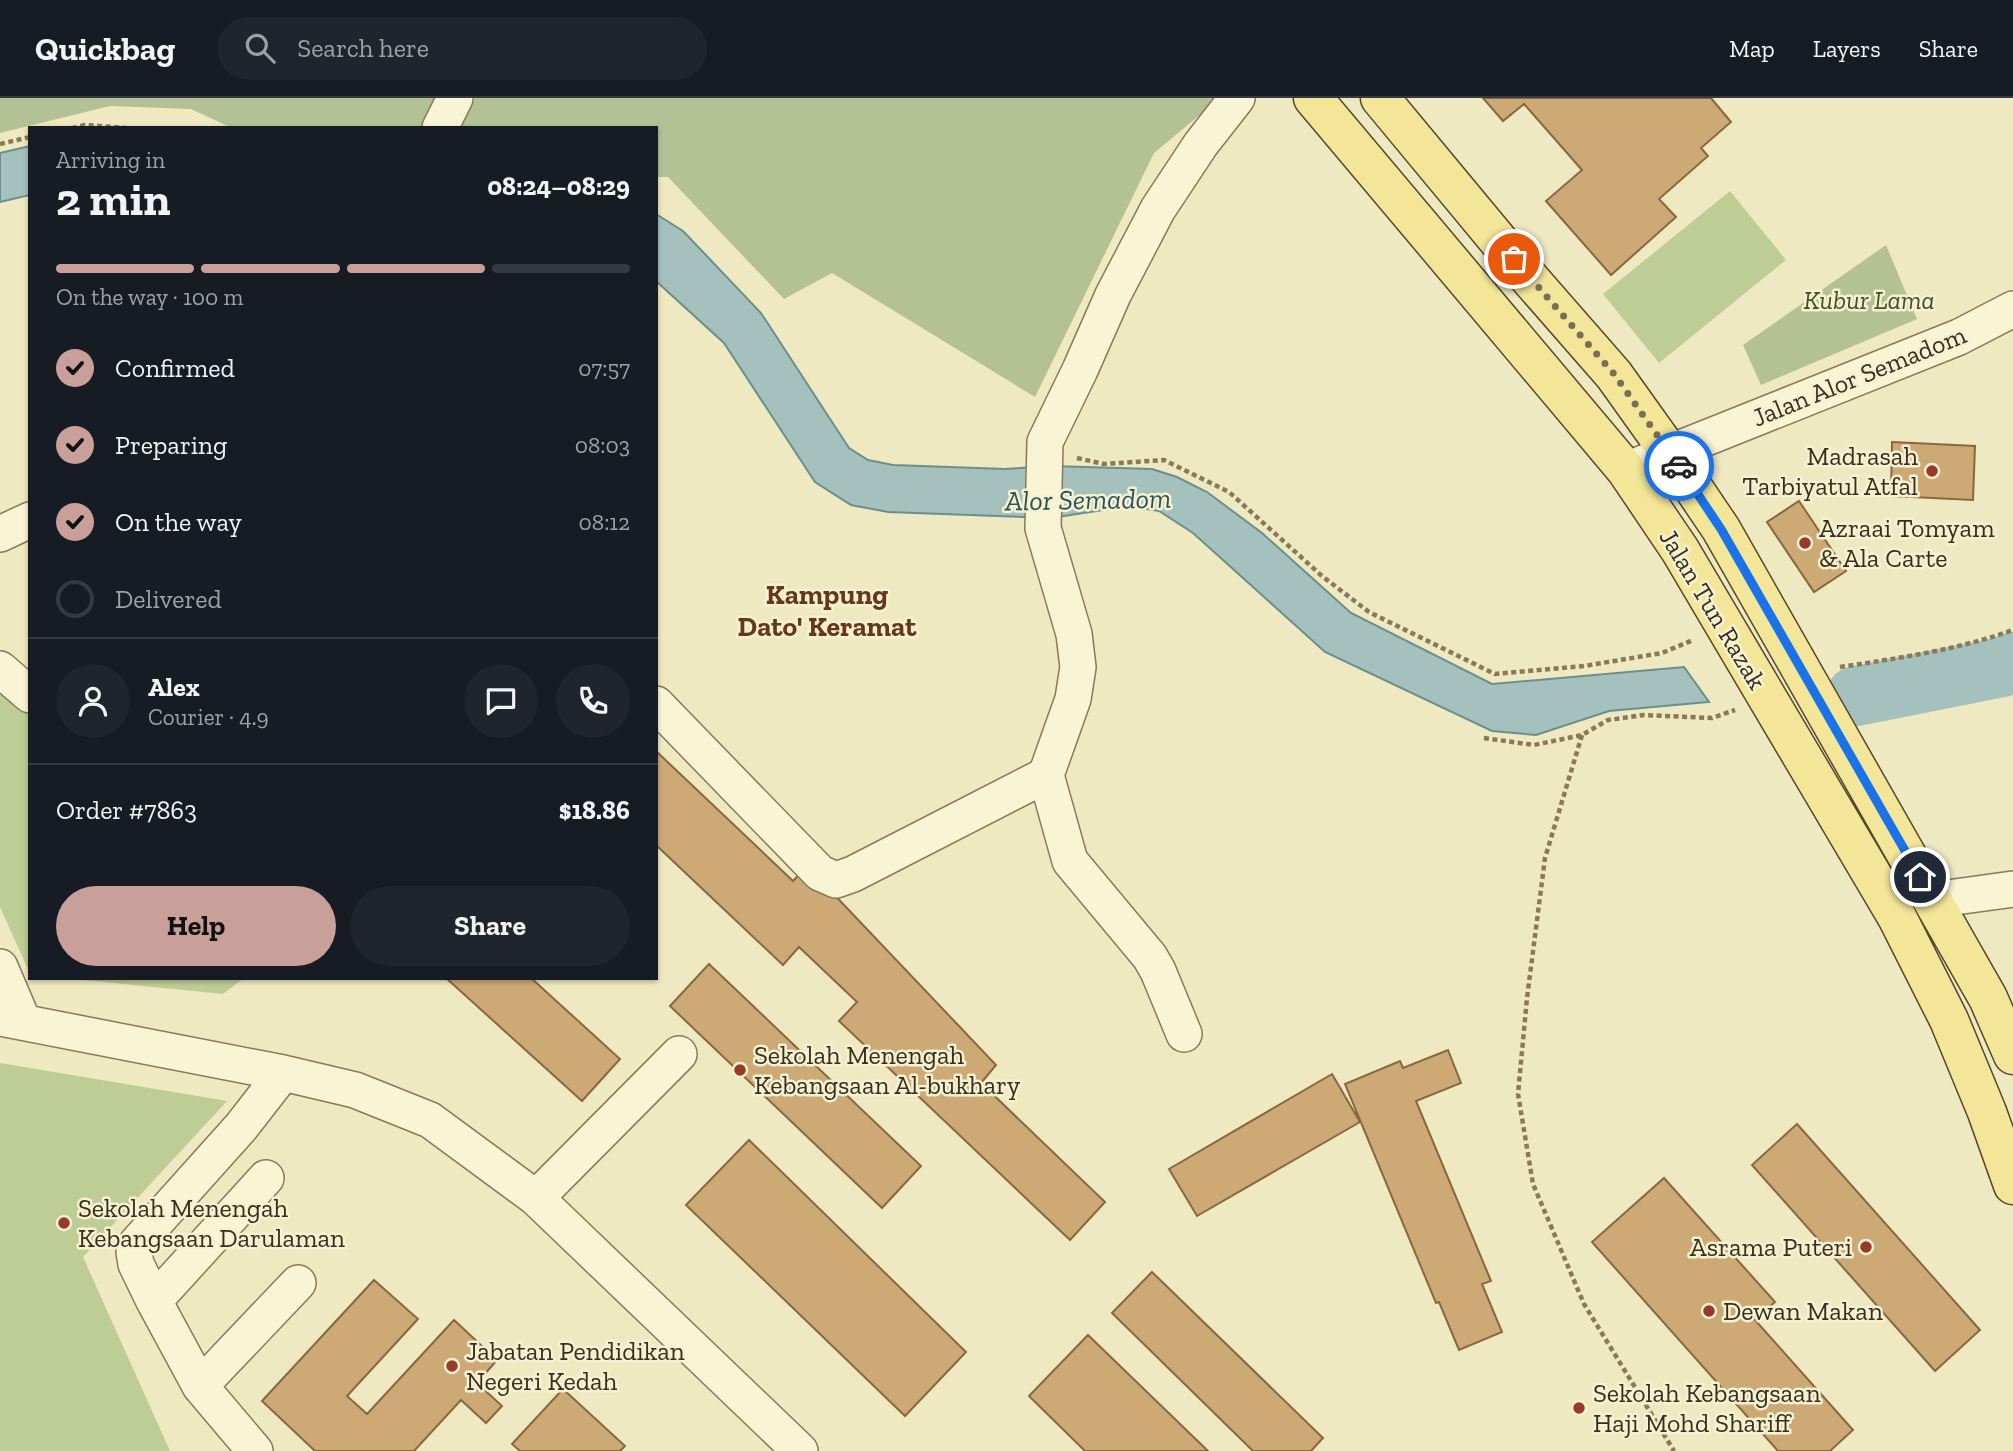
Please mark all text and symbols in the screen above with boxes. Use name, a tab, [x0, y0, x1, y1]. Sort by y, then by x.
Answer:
search box	[217, 17, 707, 80]
text: Quickbag	[35, 29, 175, 68]
icon: search	[241, 29, 279, 67]
text: Search here	[297, 32, 429, 64]
text: Map	[1729, 34, 1775, 63]
text: Layers	[1813, 34, 1881, 63]
text: Share	[1919, 34, 1978, 63]
text: Arriving in	[56, 146, 165, 174]
text: 08:24–08:29	[487, 170, 630, 202]
text: 2 min	[56, 172, 171, 227]
pin	[1484, 229, 1544, 289]
icon: bag	[1495, 240, 1533, 278]
text: On the way · 100 m	[56, 283, 243, 311]
park label: Kubur Lama	[1803, 284, 1935, 316]
street label: Jalan Alor Semadom	[1747, 318, 1971, 434]
icon: check	[56, 349, 94, 387]
text: Confirmed	[115, 352, 235, 384]
text: 07:57	[578, 354, 630, 382]
icon: check	[56, 426, 94, 464]
text: Preparing	[115, 429, 227, 461]
text: 08:03	[575, 431, 630, 459]
courier	[1644, 431, 1714, 501]
place label: Madrasah Tarbiyatul Atfal	[1742, 440, 1918, 502]
icon: car	[1660, 447, 1698, 485]
marker: Madrasah Tarbiyatul Atfal	[1924, 463, 1940, 479]
water label: Alor Semadom	[1004, 482, 1171, 517]
icon: check	[56, 503, 94, 541]
text: On the way	[115, 506, 242, 538]
text: 08:12	[579, 508, 630, 536]
place label: Azraai Tomyam & Ala Carte	[1819, 512, 1995, 574]
street label: Jalan Tun Razak	[1652, 523, 1774, 696]
marker: Azraai Tomyam & Ala Carte	[1797, 535, 1813, 551]
district label: Kampung Dato' Keramat	[738, 578, 917, 643]
text: Delivered	[115, 583, 222, 615]
button: person	[56, 664, 130, 738]
button: chat	[464, 664, 538, 738]
button: phone	[556, 664, 630, 738]
text: Alex	[148, 671, 200, 703]
text: Courier · 4.9	[148, 703, 269, 731]
text: Order #7863	[56, 794, 197, 826]
text: $18.86	[559, 794, 630, 826]
pin	[1890, 847, 1950, 907]
icon: home	[1901, 858, 1939, 896]
button: Help	[56, 886, 336, 966]
button: Share	[350, 886, 630, 966]
place label: Sekolah Menengah Kebangsaan Al-bukhary	[754, 1039, 1021, 1101]
marker: Sekolah Menengah Kebangsaan Al-bukhary	[732, 1062, 748, 1078]
place label: Sekolah Menengah Kebangsaan Darulaman	[78, 1192, 345, 1254]
marker: Sekolah Menengah Kebangsaan Darulaman	[56, 1215, 72, 1231]
place label: Asrama Puteri	[1690, 1231, 1852, 1263]
marker: Asrama Puteri	[1858, 1239, 1874, 1255]
place label: Dewan Makan	[1723, 1295, 1883, 1327]
marker: Dewan Makan	[1701, 1303, 1717, 1319]
place label: Jabatan Pendidikan Negeri Kedah	[466, 1335, 685, 1397]
marker: Jabatan Pendidikan Negeri Kedah	[444, 1358, 460, 1374]
place label: Sekolah Kebangsaan Haji Mohd Shariff	[1593, 1377, 1821, 1439]
marker: Sekolah Kebangsaan Haji Mohd Shariff	[1571, 1400, 1587, 1416]

